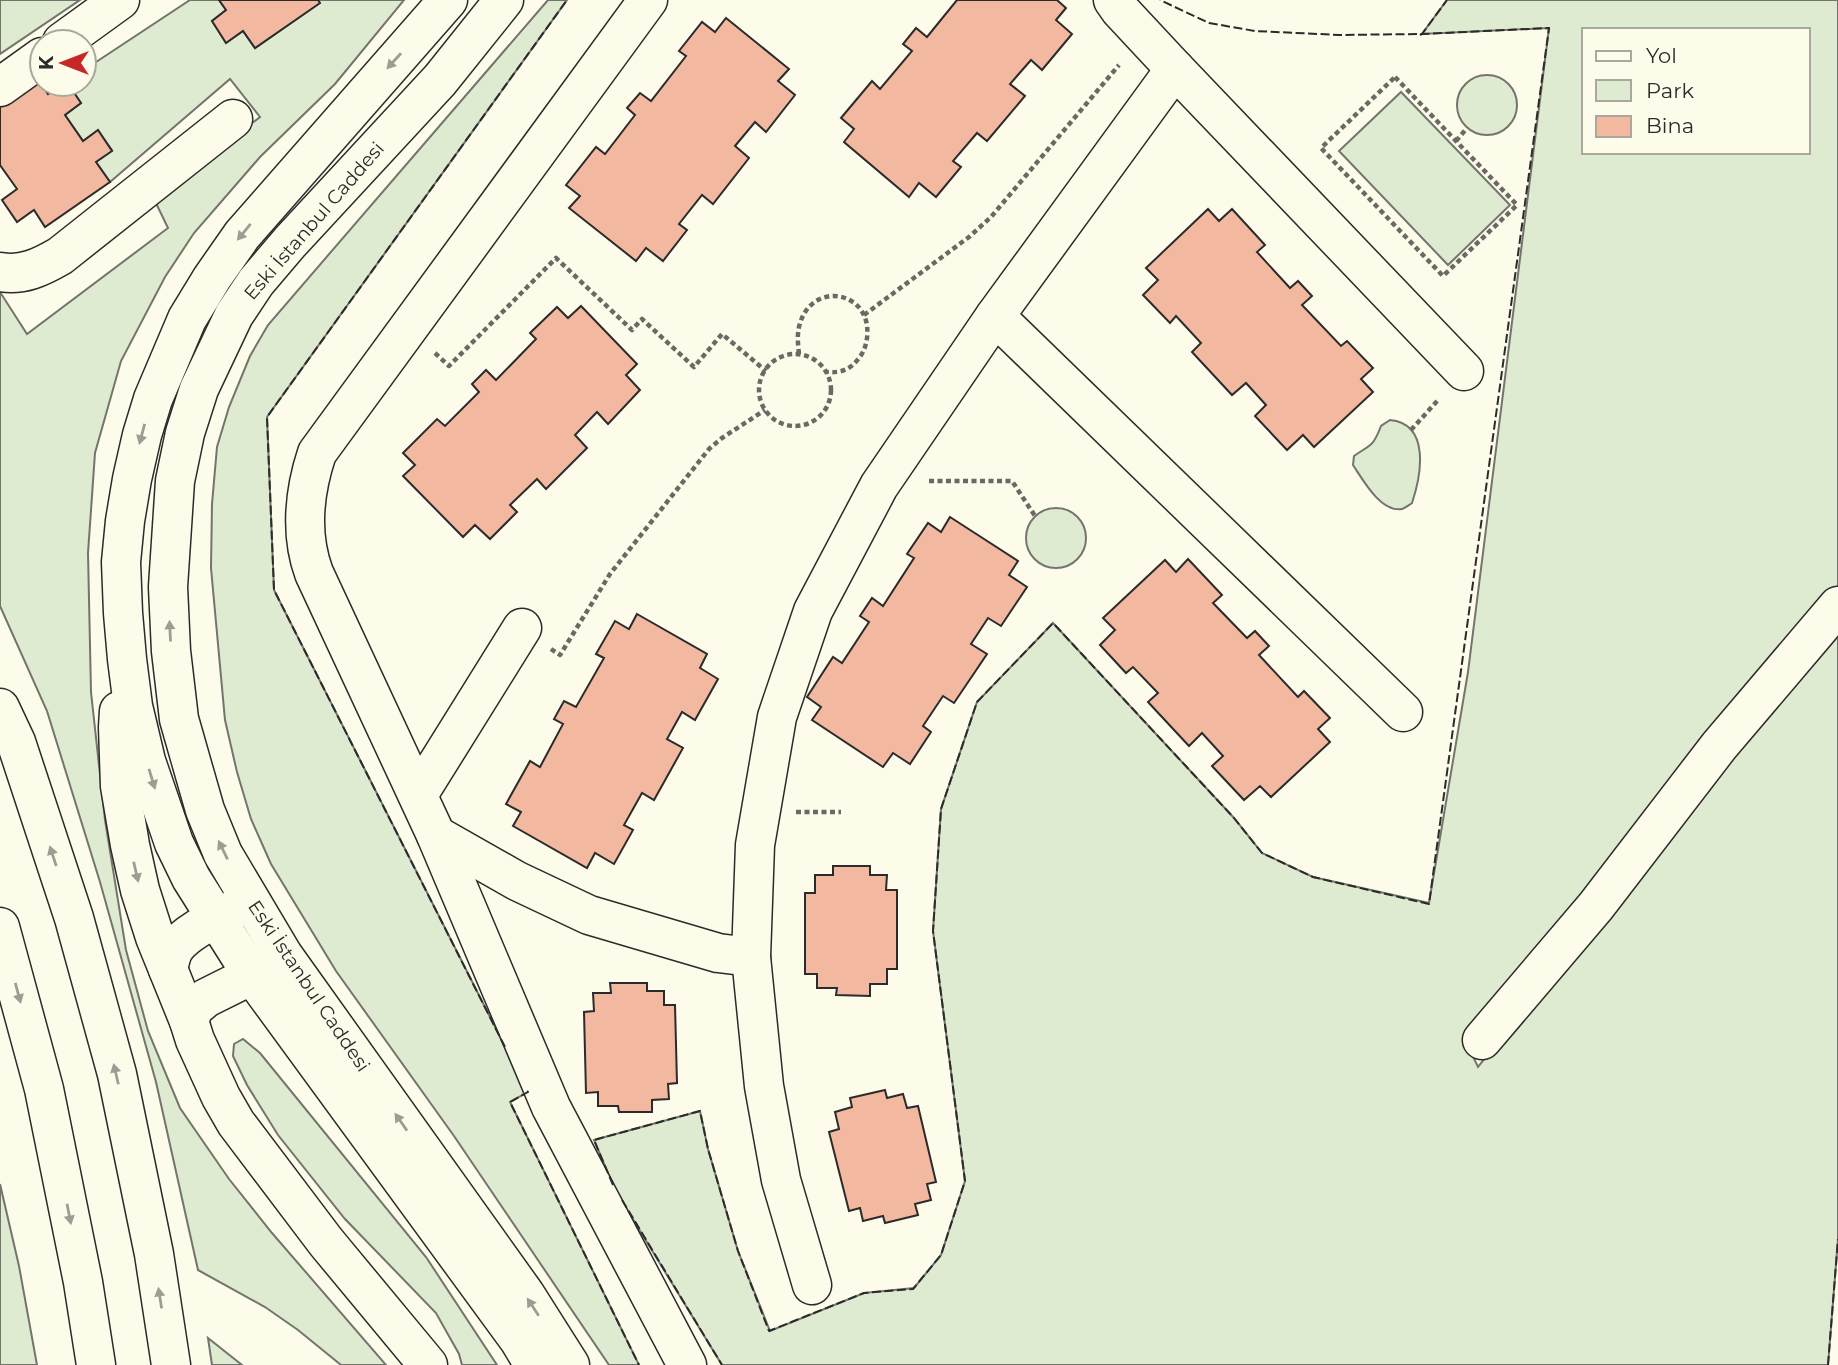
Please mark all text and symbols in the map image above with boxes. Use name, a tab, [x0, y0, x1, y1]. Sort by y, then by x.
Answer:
north arrow	[28, 28, 98, 98]
legend	[1582, 28, 1810, 154]
text: Yol	[1646, 43, 1677, 68]
one-way arrow	[387, 53, 403, 70]
text: K	[35, 55, 58, 70]
text: Park	[1646, 78, 1694, 103]
text: Bina	[1646, 113, 1694, 138]
street label: Eski İstanbul Caddesi	[239, 137, 389, 305]
one-way arrow	[237, 223, 252, 241]
one-way arrow	[137, 424, 147, 445]
one-way arrow	[164, 620, 175, 642]
one-way arrow	[147, 769, 157, 790]
one-way arrow	[217, 840, 228, 860]
one-way arrow	[47, 845, 58, 866]
one-way arrow	[131, 861, 142, 883]
street label: Eski İstanbul Caddesi	[243, 896, 375, 1076]
one-way arrow	[13, 982, 24, 1004]
one-way arrow	[110, 1063, 121, 1085]
one-way arrow	[395, 1113, 409, 1131]
one-way arrow	[64, 1203, 75, 1225]
one-way arrow	[154, 1286, 165, 1308]
one-way arrow	[527, 1298, 540, 1317]

